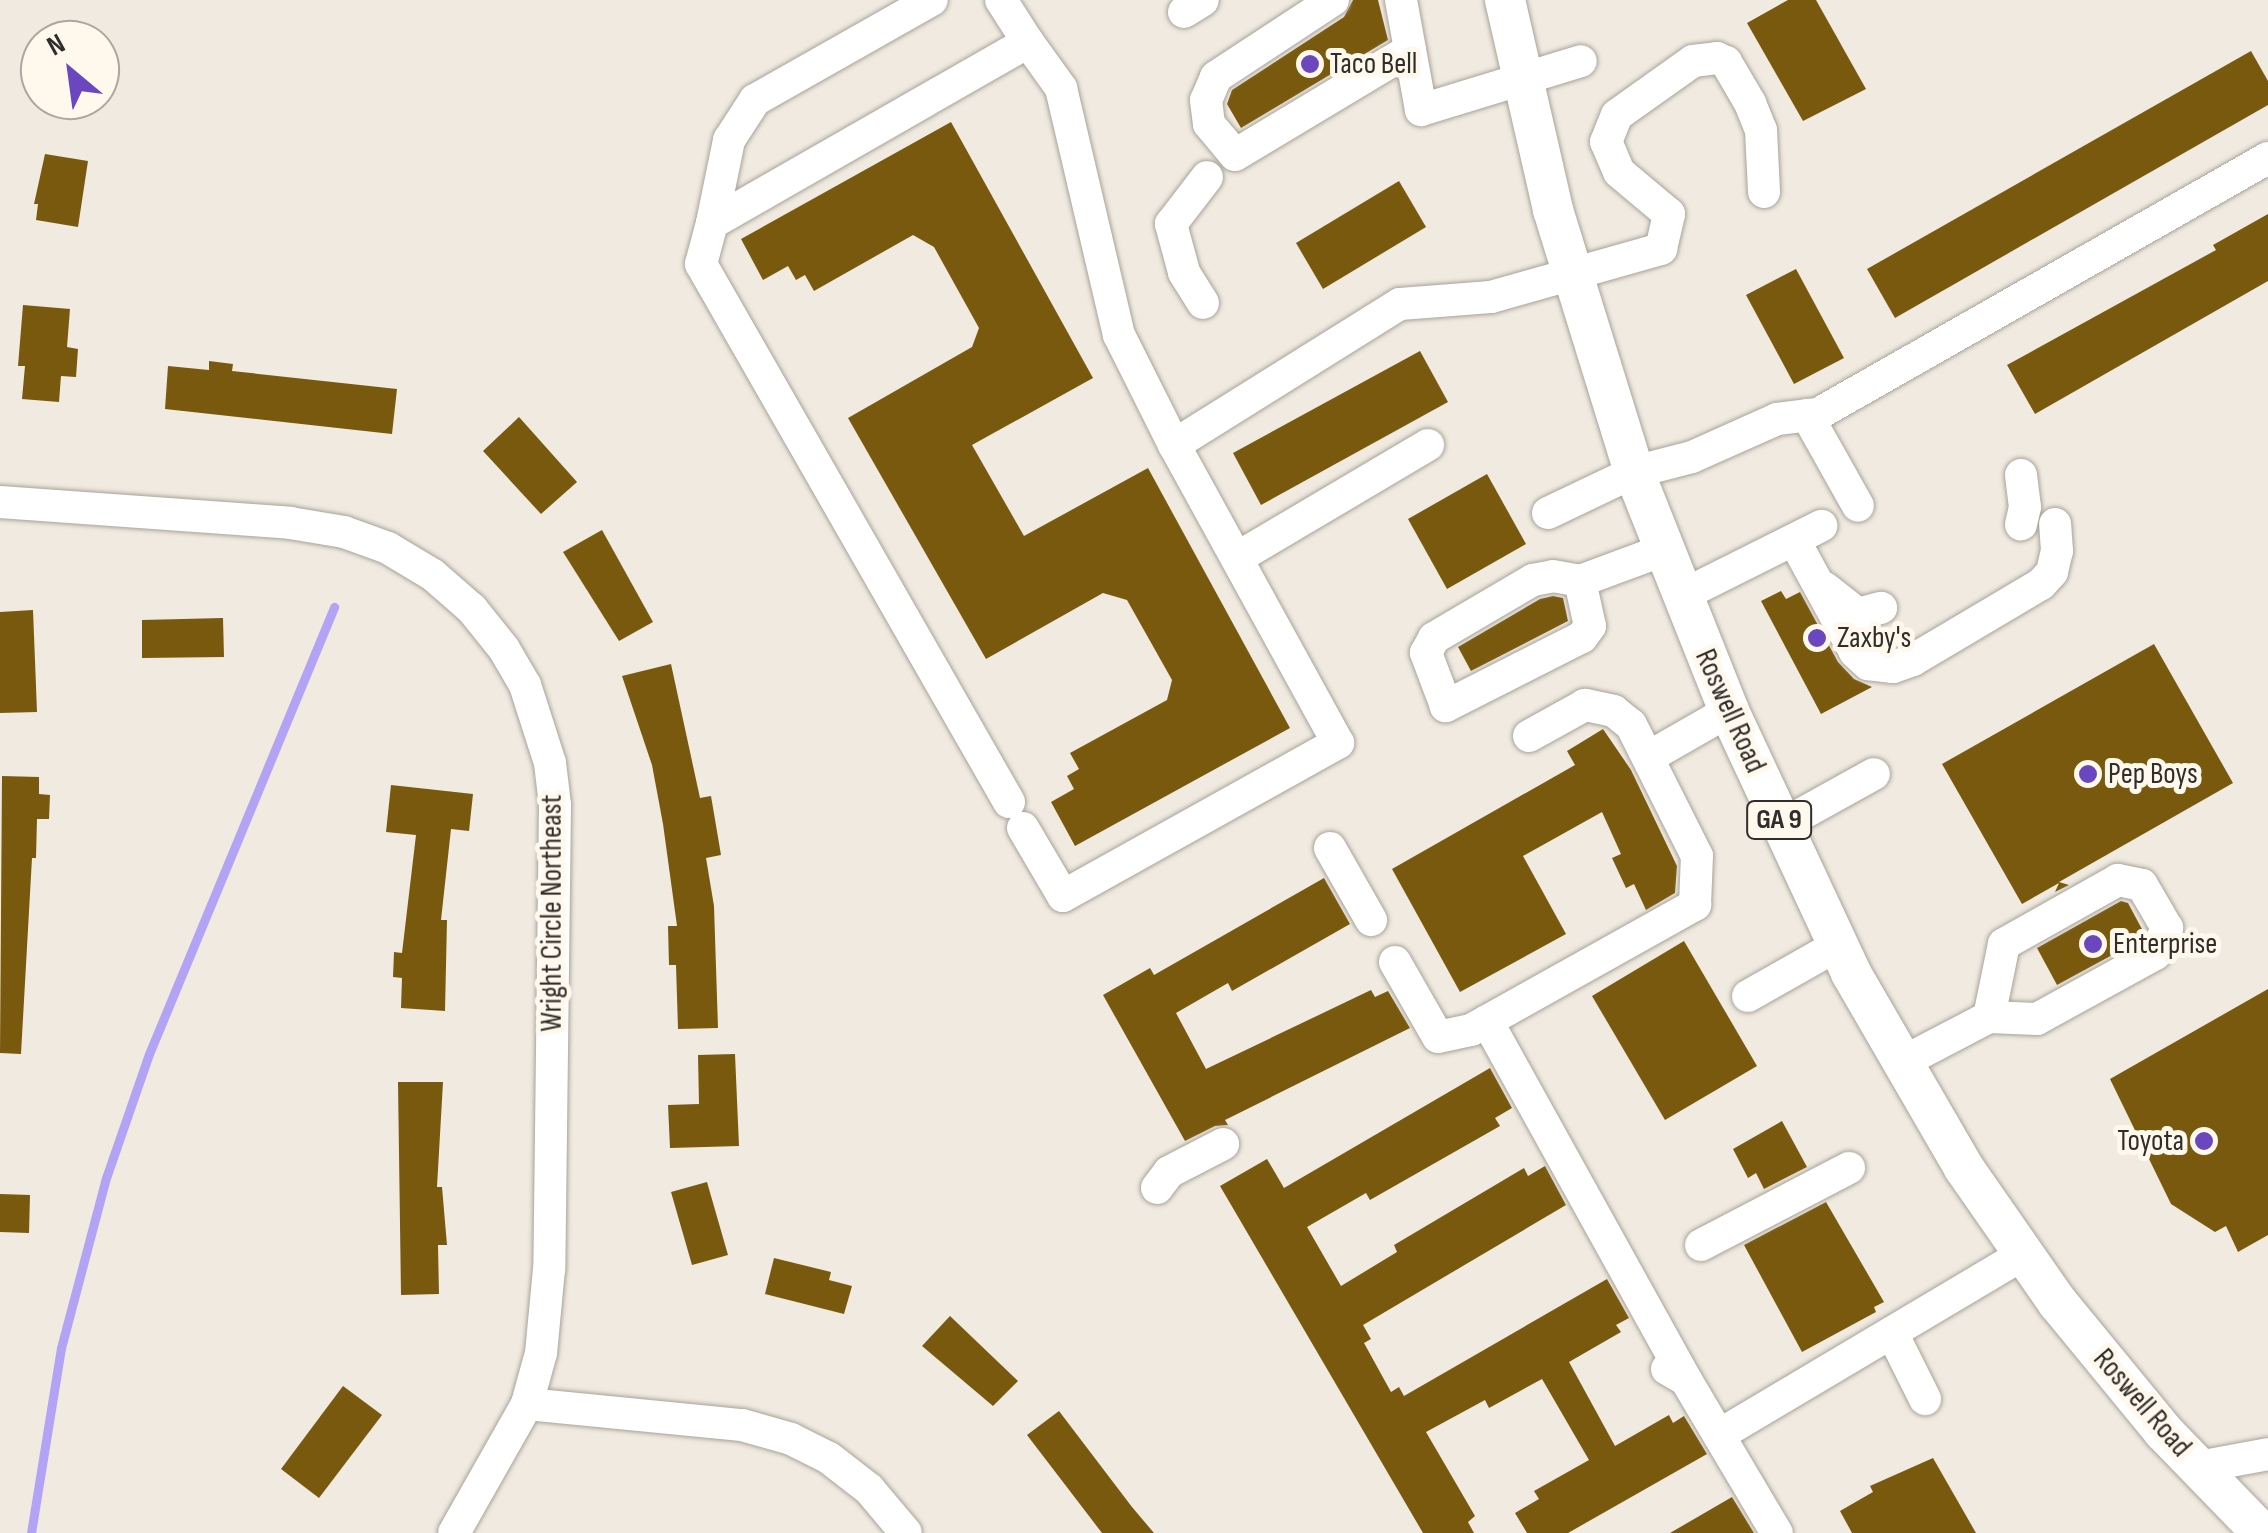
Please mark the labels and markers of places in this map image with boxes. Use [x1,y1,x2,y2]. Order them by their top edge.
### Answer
place label: Taco Bell [1330,46,1417,82]
marker: Taco Bell [1299,53,1321,75]
place label: Zaxby's [1837,620,1911,656]
marker: Zaxby's [1806,627,1828,649]
place label: Pep Boys [2108,756,2198,792]
marker: Pep Boys [2077,763,2099,785]
place label: Enterprise [2113,926,2217,962]
marker: Enterprise [2082,933,2104,955]
place label: Toyota [2117,1123,2184,1159]
marker: Toyota [2193,1130,2215,1152]

